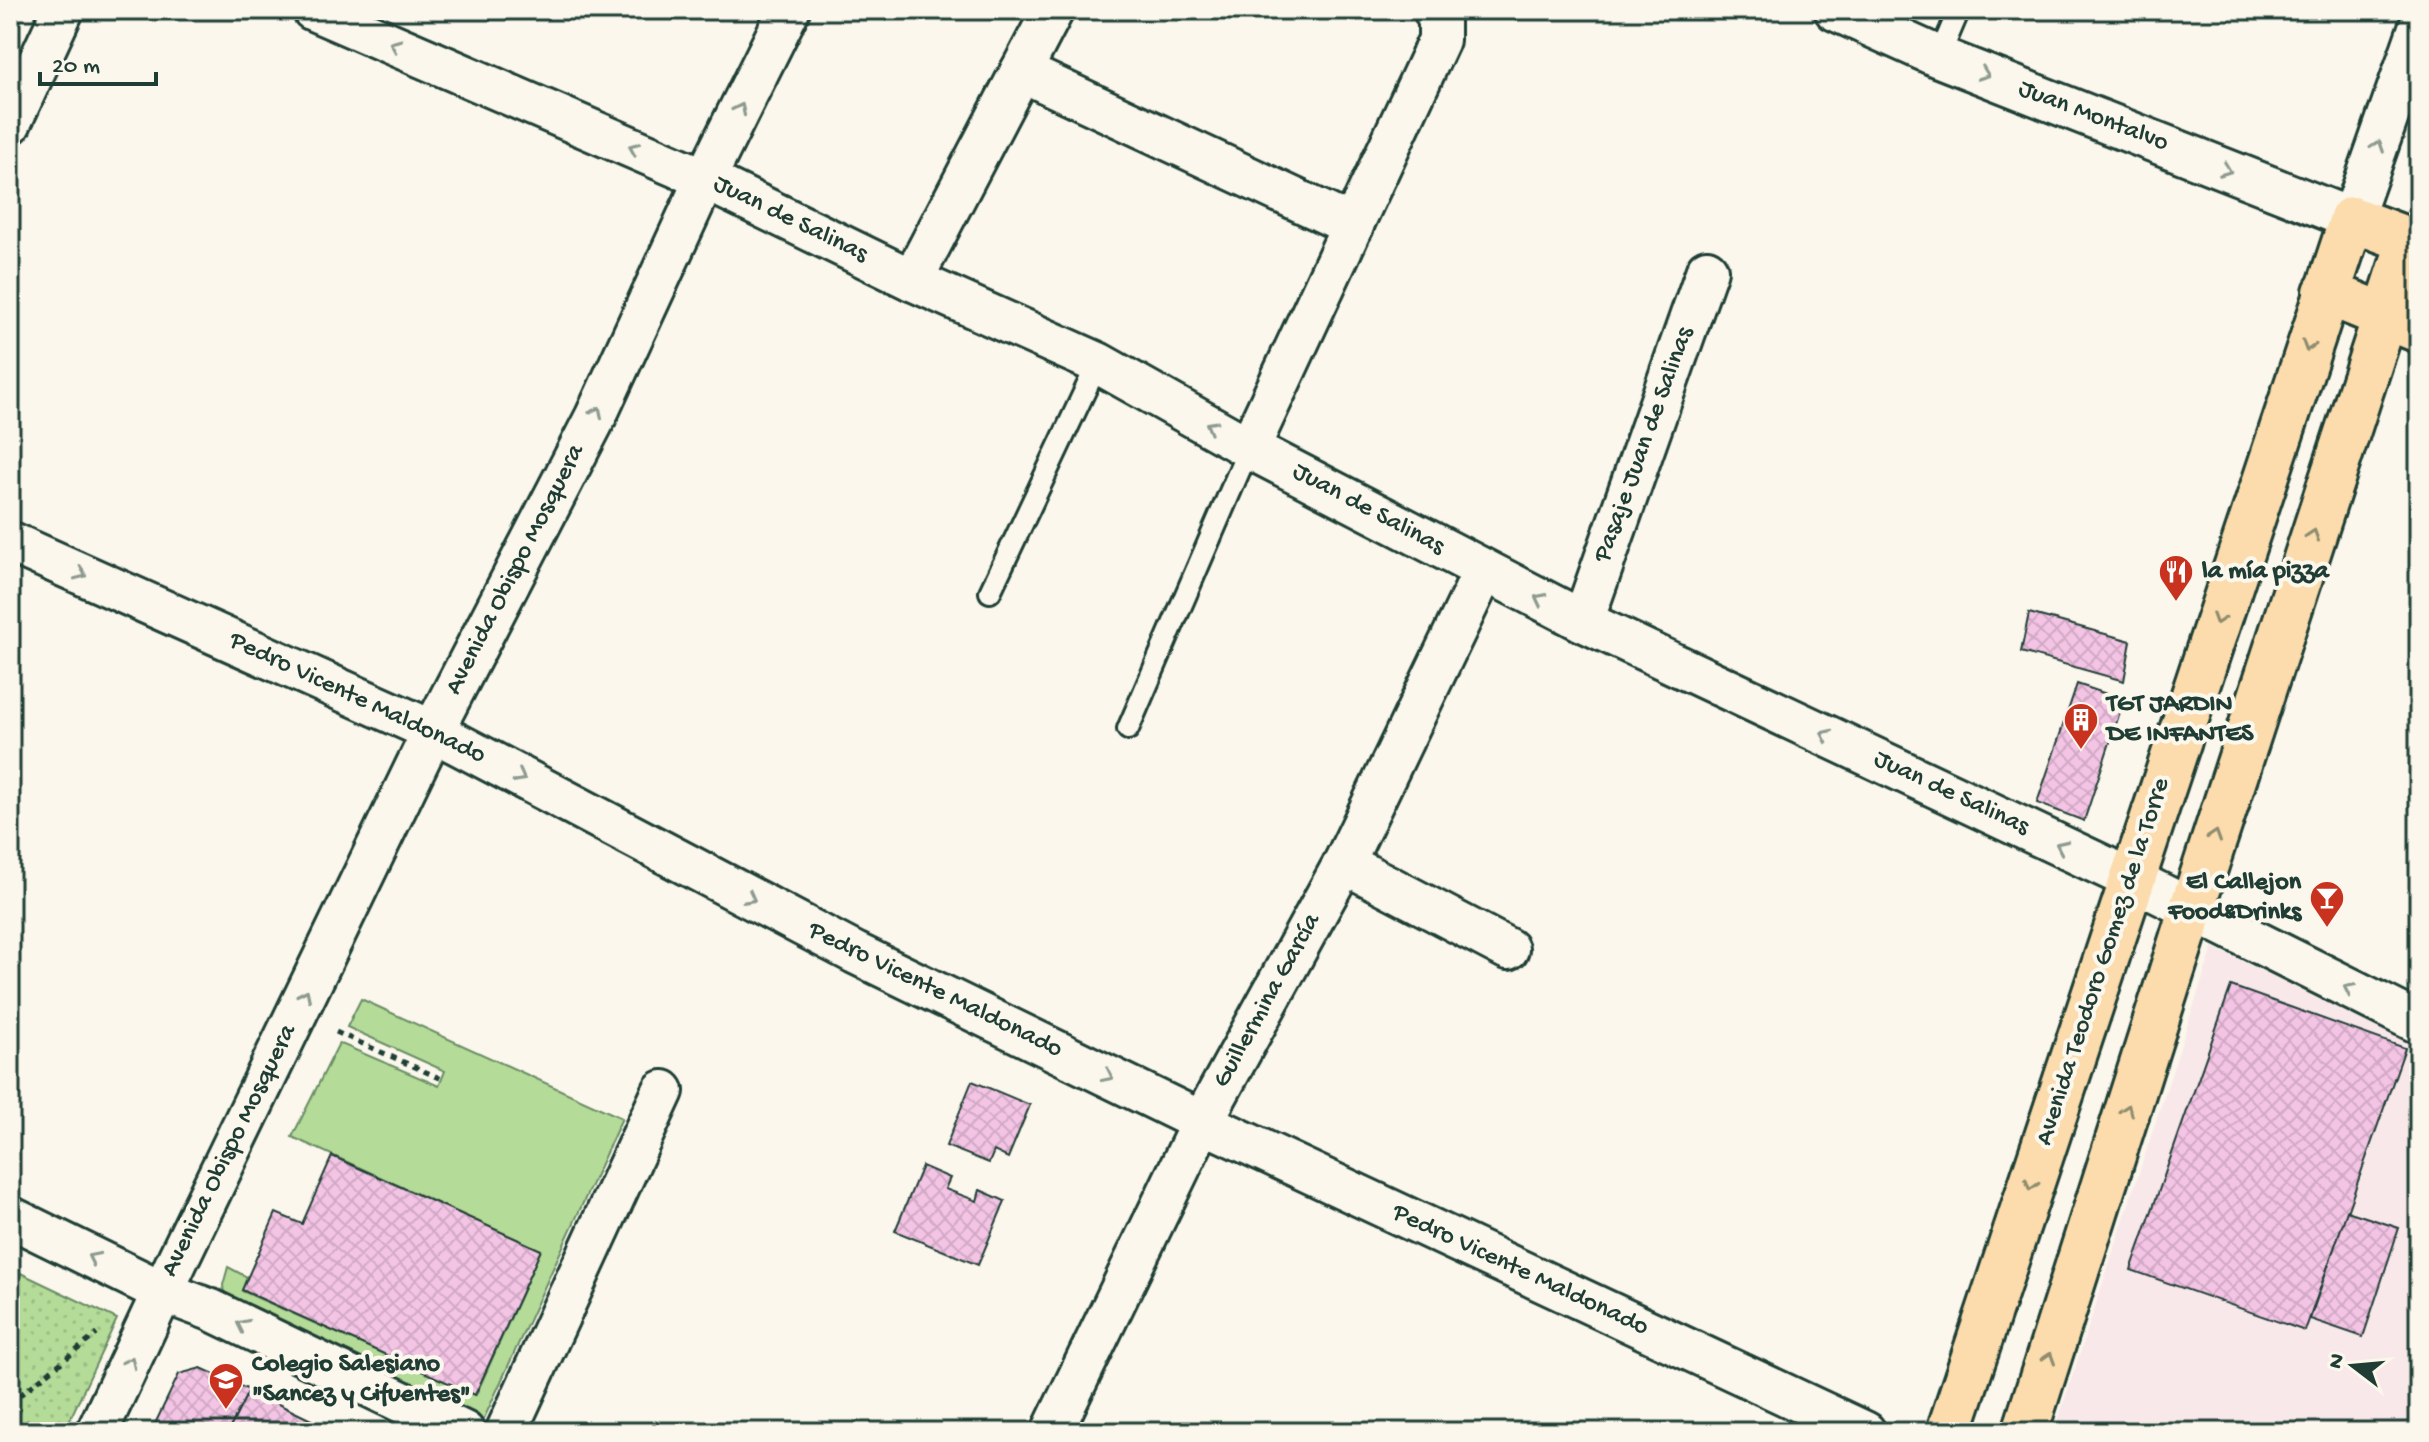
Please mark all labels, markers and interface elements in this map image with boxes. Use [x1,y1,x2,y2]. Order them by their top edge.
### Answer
scale bar [40,36,156,86]
one-way arrow [389,39,403,55]
text: 20 m [52,53,100,82]
one-way arrow [1976,65,1990,81]
street label: Juan Montalvo [2013,74,2173,160]
one-way arrow [730,103,746,118]
one-way arrow [2368,139,2384,153]
one-way arrow [628,142,642,158]
one-way arrow [2218,160,2232,176]
street label: Juan de Salinas [708,169,874,271]
street label: Pasaje Juan de Salinas [1588,322,1702,568]
one-way arrow [2302,338,2318,352]
one-way arrow [587,405,603,420]
one-way arrow [1205,420,1220,436]
street label: Avenida Obispo Mosquera [439,438,593,700]
street label: Juan de Salinas [1287,457,1451,564]
one-way arrow [2304,529,2320,542]
restaurant icon: la mía pizza [2157,553,2195,603]
place label: la mía pizza [2201,557,2330,588]
one-way arrow [73,564,87,580]
one-way arrow [1534,594,1549,609]
one-way arrow [2211,611,2227,625]
street label: Pedro Vicente Maldonado [223,626,490,772]
place label: TGT JARDIN DE INFANTES [2105,690,2254,751]
building icon: TGT JARDIN DE INFANTES [2062,701,2100,751]
one-way arrow [1819,729,1834,745]
street label: Juan de Salinas [1868,744,2035,844]
one-way arrow [512,768,527,783]
street label: Avenida Teodoro Gomez de la Torre [2030,774,2178,1150]
one-way arrow [2206,829,2222,843]
one-way arrow [2055,840,2069,856]
place label: El Callejon Food&Drinks [2167,868,2302,929]
bar icon: El Callejon Food&Drinks [2308,879,2346,929]
one-way arrow [742,889,757,904]
street label: Guillermina García [1207,907,1329,1093]
street label: Pedro Vicente Maldonado [802,915,1067,1066]
one-way arrow [2343,983,2358,999]
one-way arrow [296,988,311,1003]
street label: Avenida Obispo Mosquera [155,1018,305,1282]
one-way arrow [1100,1067,1115,1082]
one-way arrow [2118,1103,2134,1117]
one-way arrow [2024,1177,2040,1191]
street label: Pedro Vicente Maldonado [1386,1198,1653,1344]
one-way arrow [86,1252,101,1268]
one-way arrow [236,1319,250,1335]
north arrow [2313,1326,2393,1406]
place label: Colegio Salesiano "Sancez y Cifuentes" [252,1350,471,1411]
one-way arrow [2040,1351,2056,1365]
text: N [2323,1351,2352,1372]
one-way arrow [120,1356,136,1371]
school or university icon: Colegio Salesiano "Sancez y Cifuentes" [207,1361,245,1411]

